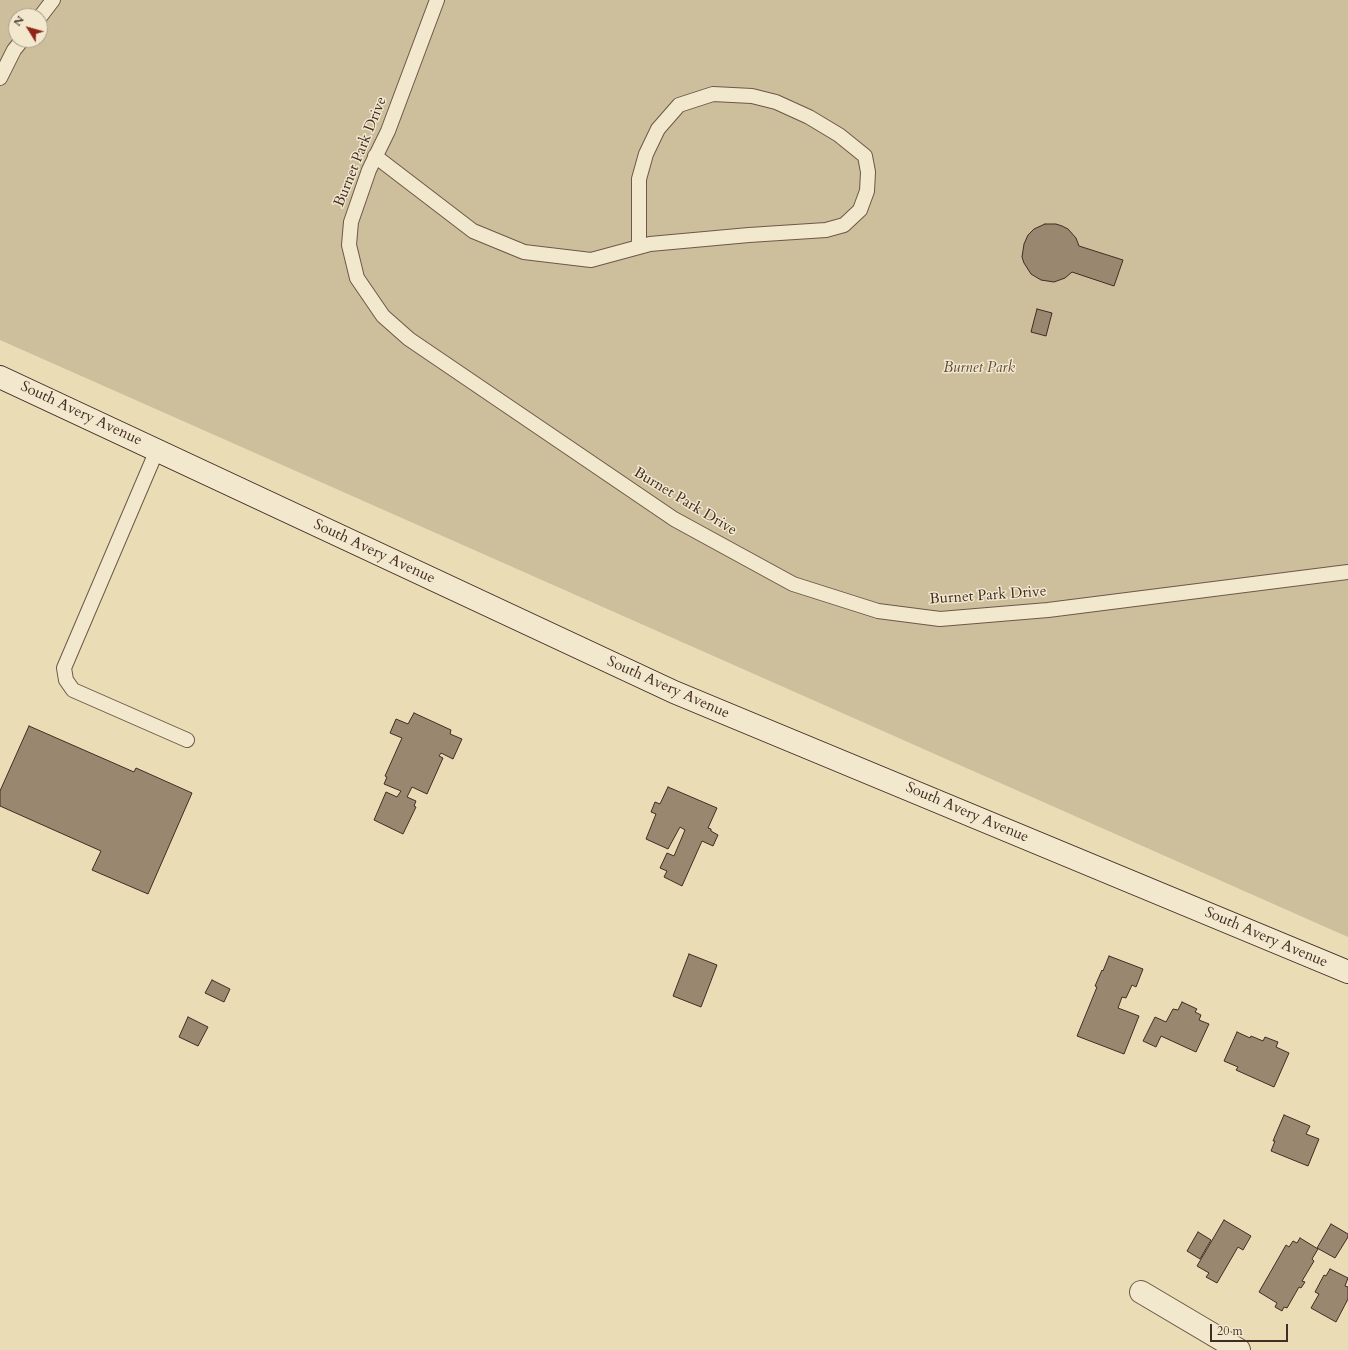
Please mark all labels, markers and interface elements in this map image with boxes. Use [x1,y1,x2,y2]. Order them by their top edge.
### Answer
north arrow [8,8,48,48]
text: N [10,13,28,29]
street label: Burnet Park Drive [331,94,391,210]
park label: Burnet Park [943,360,1015,378]
street label: South Avery Avenue [17,378,145,450]
street label: Burnet Park Drive [630,464,740,540]
street label: South Avery Avenue [310,516,438,588]
street label: Burnet Park Drive [929,583,1047,609]
street label: South Avery Avenue [604,653,732,723]
street label: South Avery Avenue [903,779,1031,847]
street label: South Avery Avenue [1202,904,1330,972]
scale bar [1212,1316,1290,1342]
text: 20 m [1217,1323,1243,1339]

